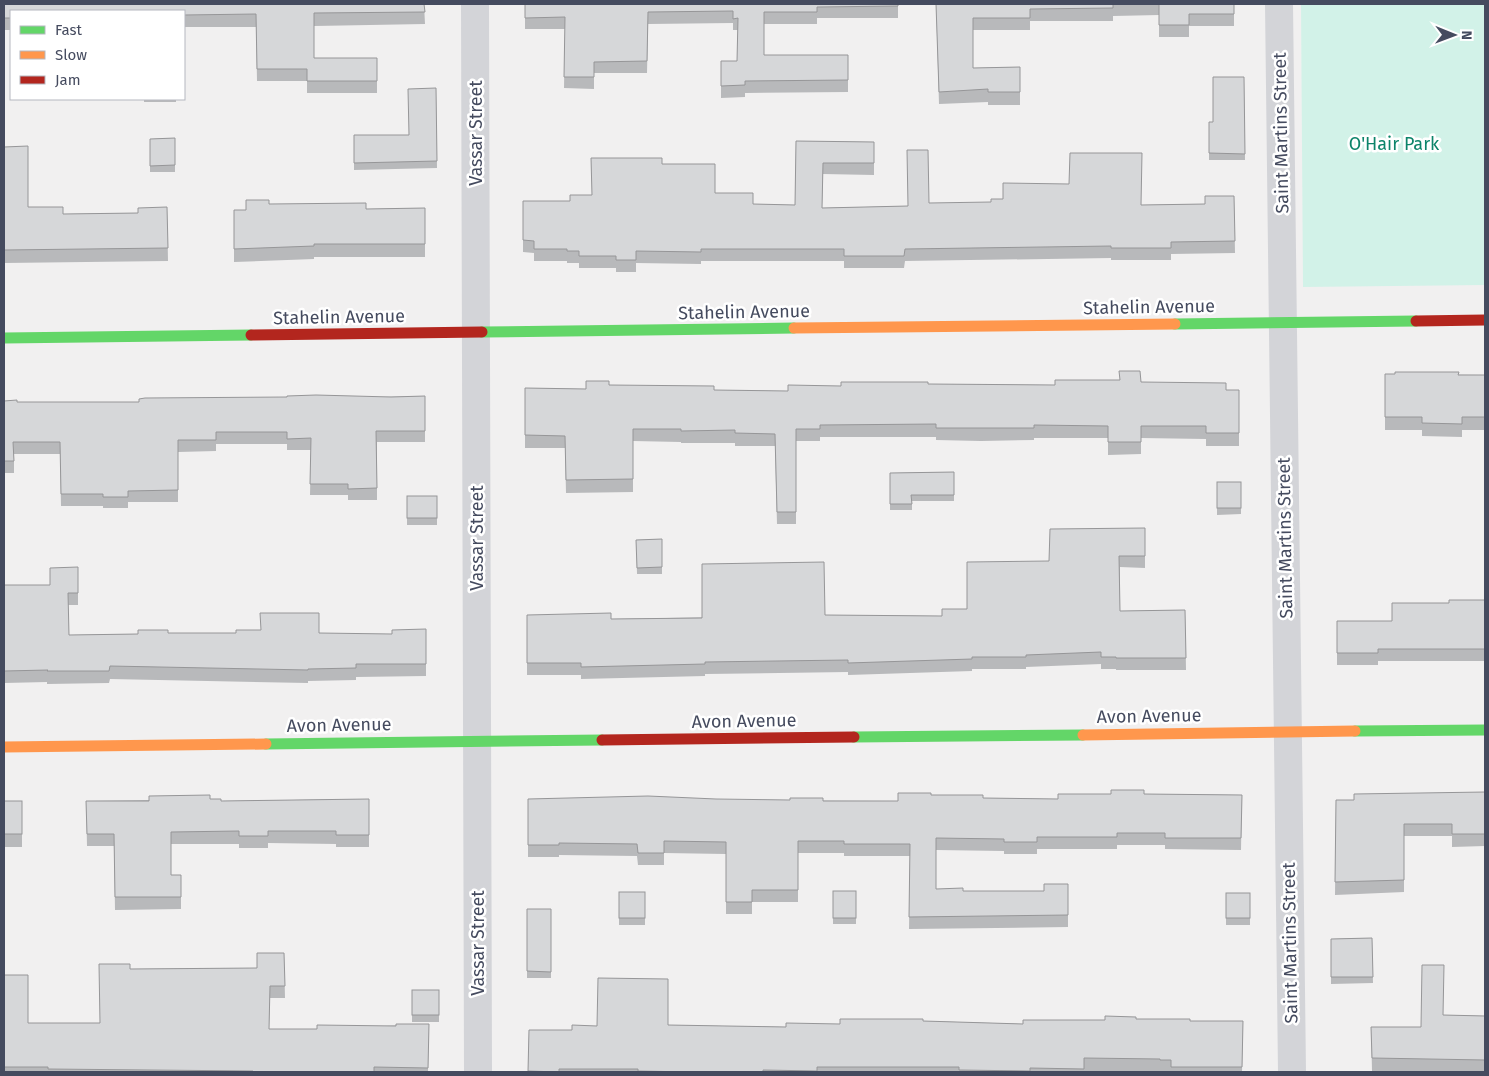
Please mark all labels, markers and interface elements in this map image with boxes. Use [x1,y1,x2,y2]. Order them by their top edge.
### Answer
legend [10,10,185,100]
north arrow [1429,10,1479,60]
text: Fast [55,21,82,39]
text: N [1458,30,1475,40]
text: Slow [55,46,87,64]
street label: Saint Martins Street [1269,52,1293,214]
text: Jam [55,71,81,89]
street label: Vassar Street [465,80,487,186]
park label: O'Hair Park [1349,133,1440,155]
street label: Stahelin Avenue [1083,295,1215,319]
street label: Stahelin Avenue [678,300,810,324]
street label: Stahelin Avenue [273,305,405,329]
street label: Saint Martins Street [1273,457,1297,619]
street label: Vassar Street [466,485,488,591]
street label: Avon Avenue [1096,704,1202,728]
street label: Avon Avenue [691,709,797,733]
street label: Avon Avenue [286,713,392,737]
street label: Saint Martins Street [1278,862,1302,1024]
street label: Vassar Street [467,890,489,996]

